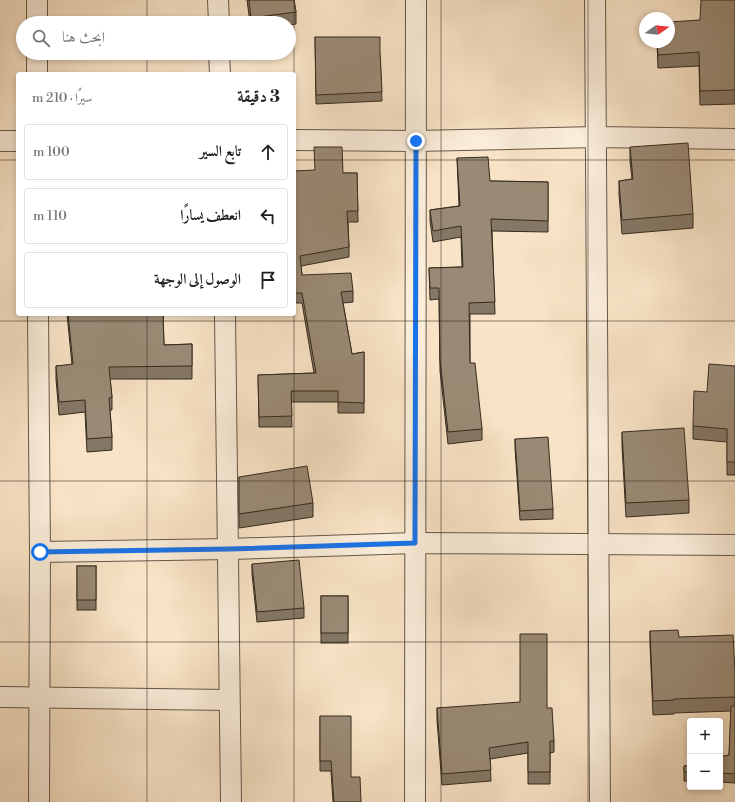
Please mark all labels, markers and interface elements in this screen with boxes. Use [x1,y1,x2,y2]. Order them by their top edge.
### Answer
north arrow [639,12,675,48]
search box [16,16,296,60]
icon: search [30,27,52,49]
text: ابحث هنا [62,28,105,47]
text: 3 دقيقة [237,86,280,108]
text: سيرًا · 210 m [32,90,92,106]
route end [407,132,425,150]
icon: ahead [257,141,279,163]
text: تابع السير [199,142,241,161]
text: 100 m [33,144,70,160]
icon: left [257,205,279,227]
text: انعطف يسارًا [180,206,241,225]
text: 110 m [33,208,67,224]
icon: arrive [257,269,279,291]
text: الوصول إلى الوجهة [154,270,241,289]
route start [31,543,49,561]
map controls [687,718,723,790]
button: + [687,718,723,754]
button: − [687,754,723,790]

